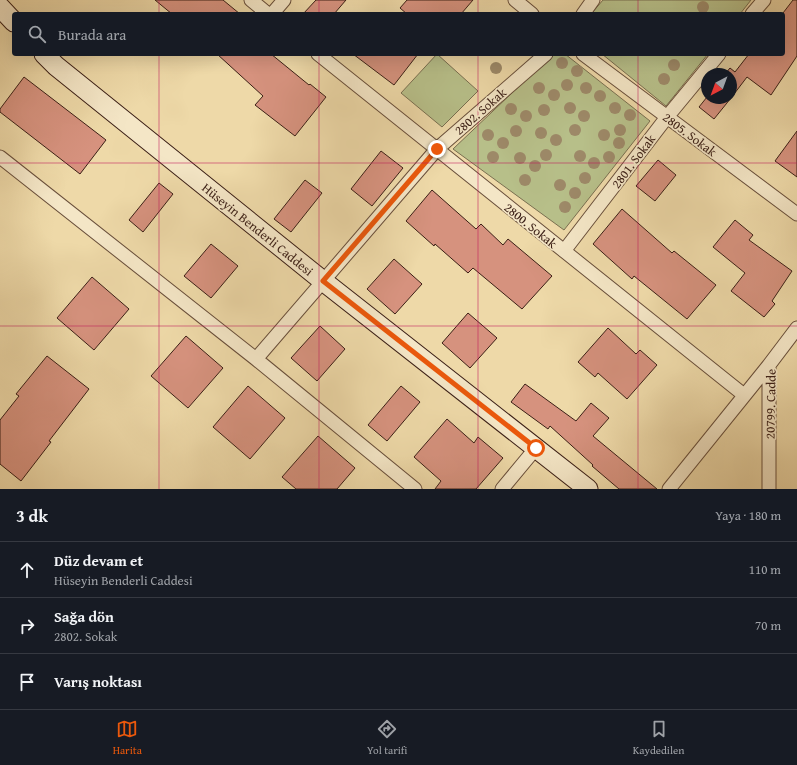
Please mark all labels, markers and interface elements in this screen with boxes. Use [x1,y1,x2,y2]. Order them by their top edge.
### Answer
search box [12,12,785,56]
icon: search [26,23,48,45]
text: Burada ara [58,24,126,45]
north arrow [701,68,737,104]
street label: 2802. Sokak [450,83,511,139]
street label: 2805. Sokak [659,108,721,161]
street label: 2801. Sokak [607,130,660,192]
route end [428,140,446,158]
street label: Hüseyin Benderli Caddesi [198,178,318,281]
street label: 2800. Sokak [500,198,562,253]
street label: 20799. Cadde [760,369,781,439]
route start [527,439,545,457]
text: 3 dk [16,503,48,528]
text: Yaya · 180 m [715,506,781,525]
text: Düz devam et [54,550,143,571]
icon: ahead [16,559,38,581]
text: 110 m [749,560,781,579]
text: Hüseyin Benderli Caddesi [54,571,193,590]
text: Sağa dön [54,606,114,627]
icon: right [16,615,38,637]
text: 70 m [755,616,781,635]
text: 2802. Sokak [54,627,117,646]
icon: arrive [16,671,38,693]
text: Varış noktası [54,671,142,692]
tab: Harita [113,718,142,758]
tab: Yol tarifi [367,718,407,758]
tab: Kaydedilen [633,718,684,758]

